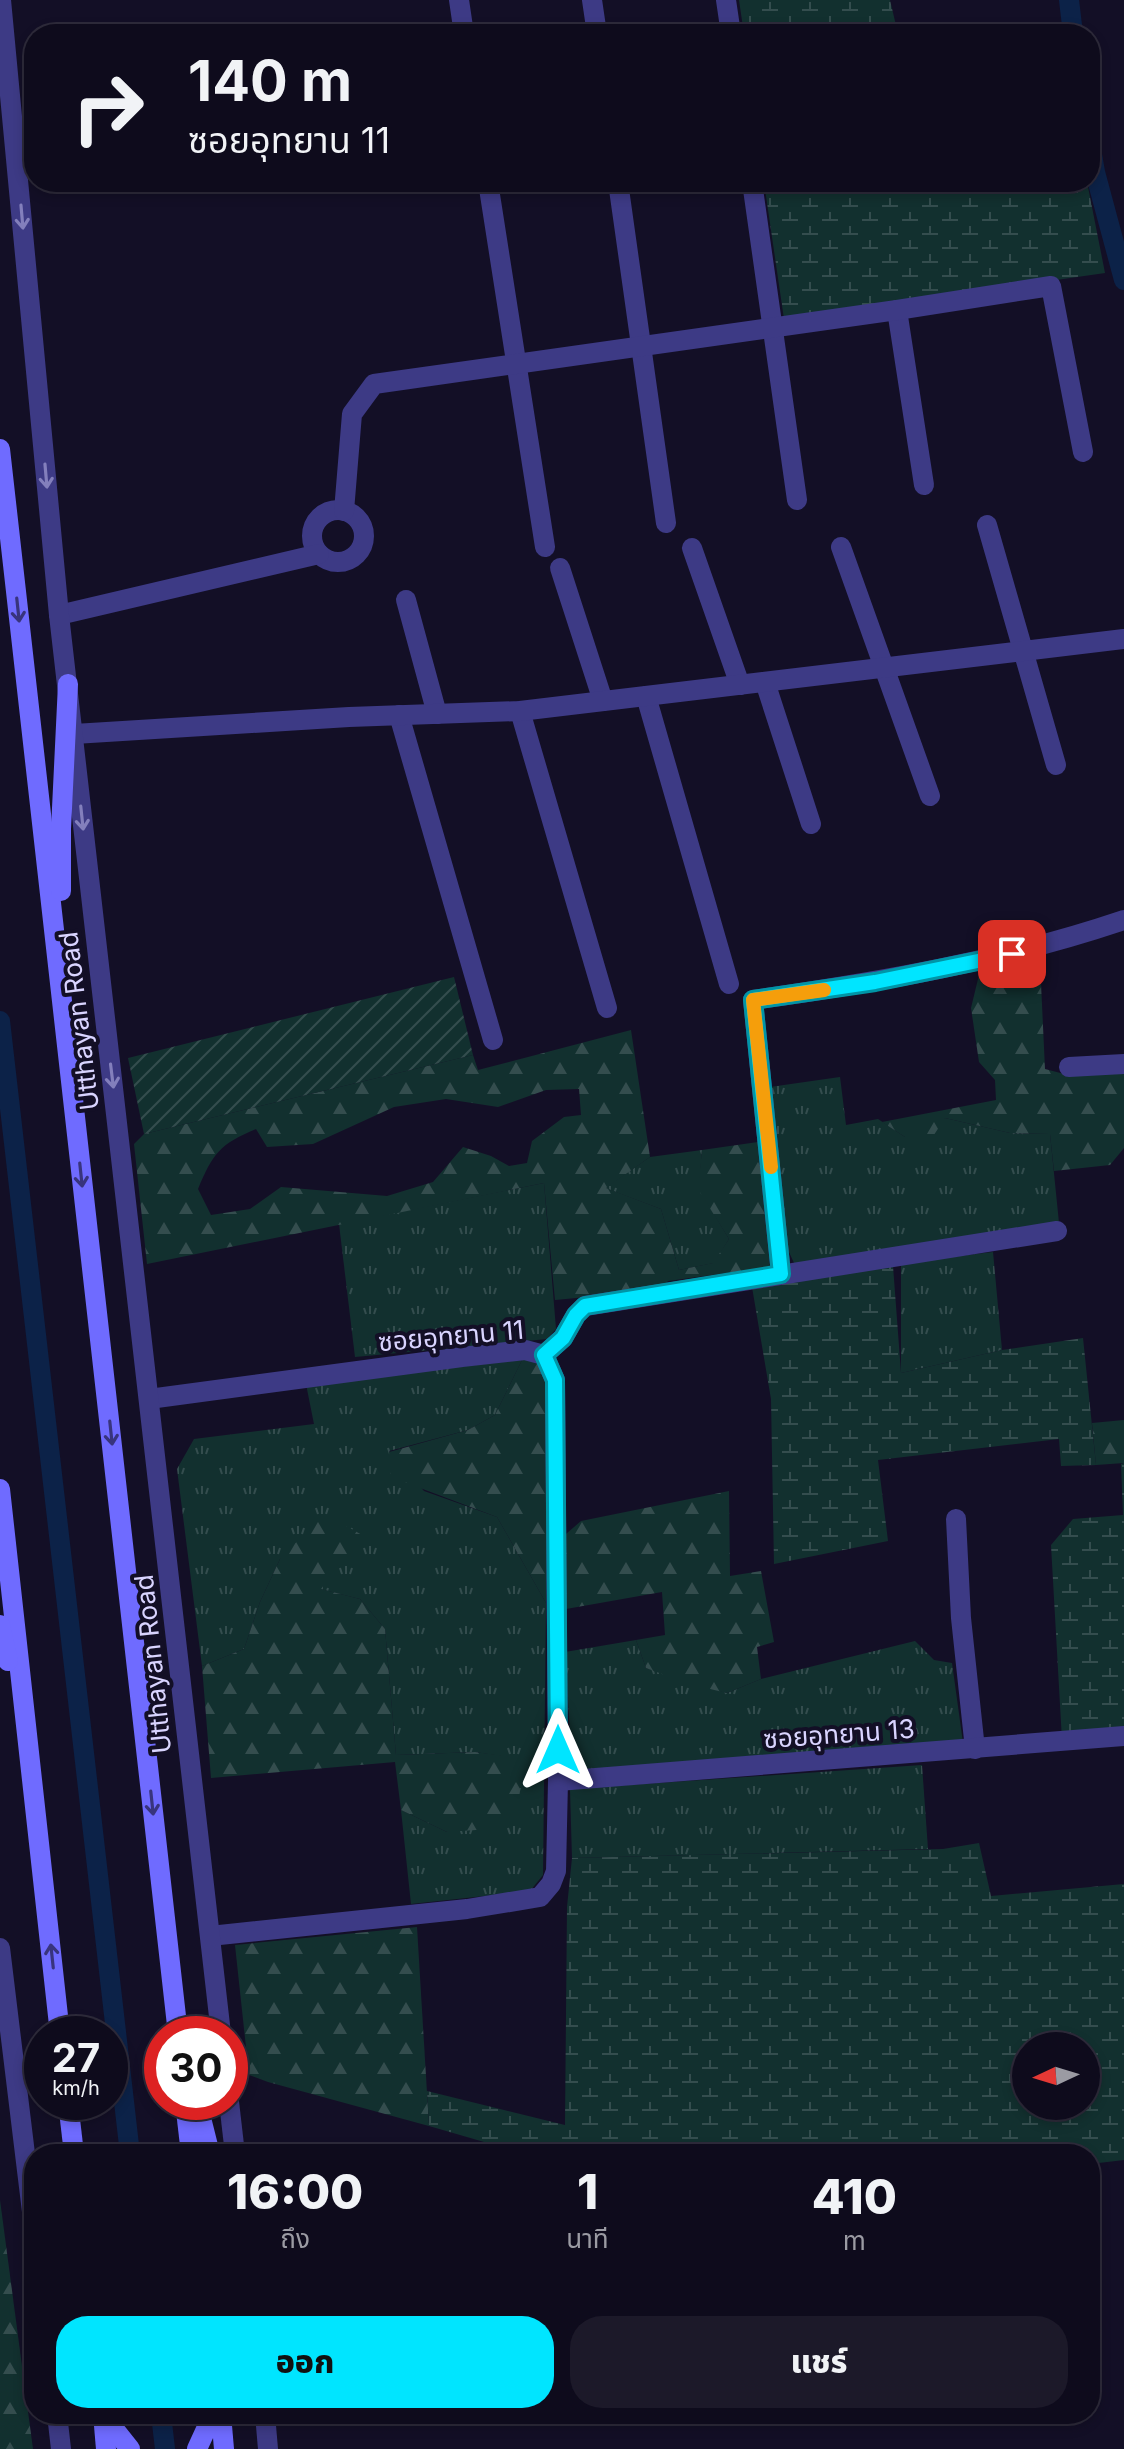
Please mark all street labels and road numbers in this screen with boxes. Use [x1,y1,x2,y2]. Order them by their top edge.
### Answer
street label: Utthayan Road [52,930,105,1112]
street label: ซอยอุทยาน 11 [377,1314,525,1358]
street label: Utthayan Road [128,1573,177,1755]
street label: ซอยอุทยาน 13 [762,1713,916,1755]

